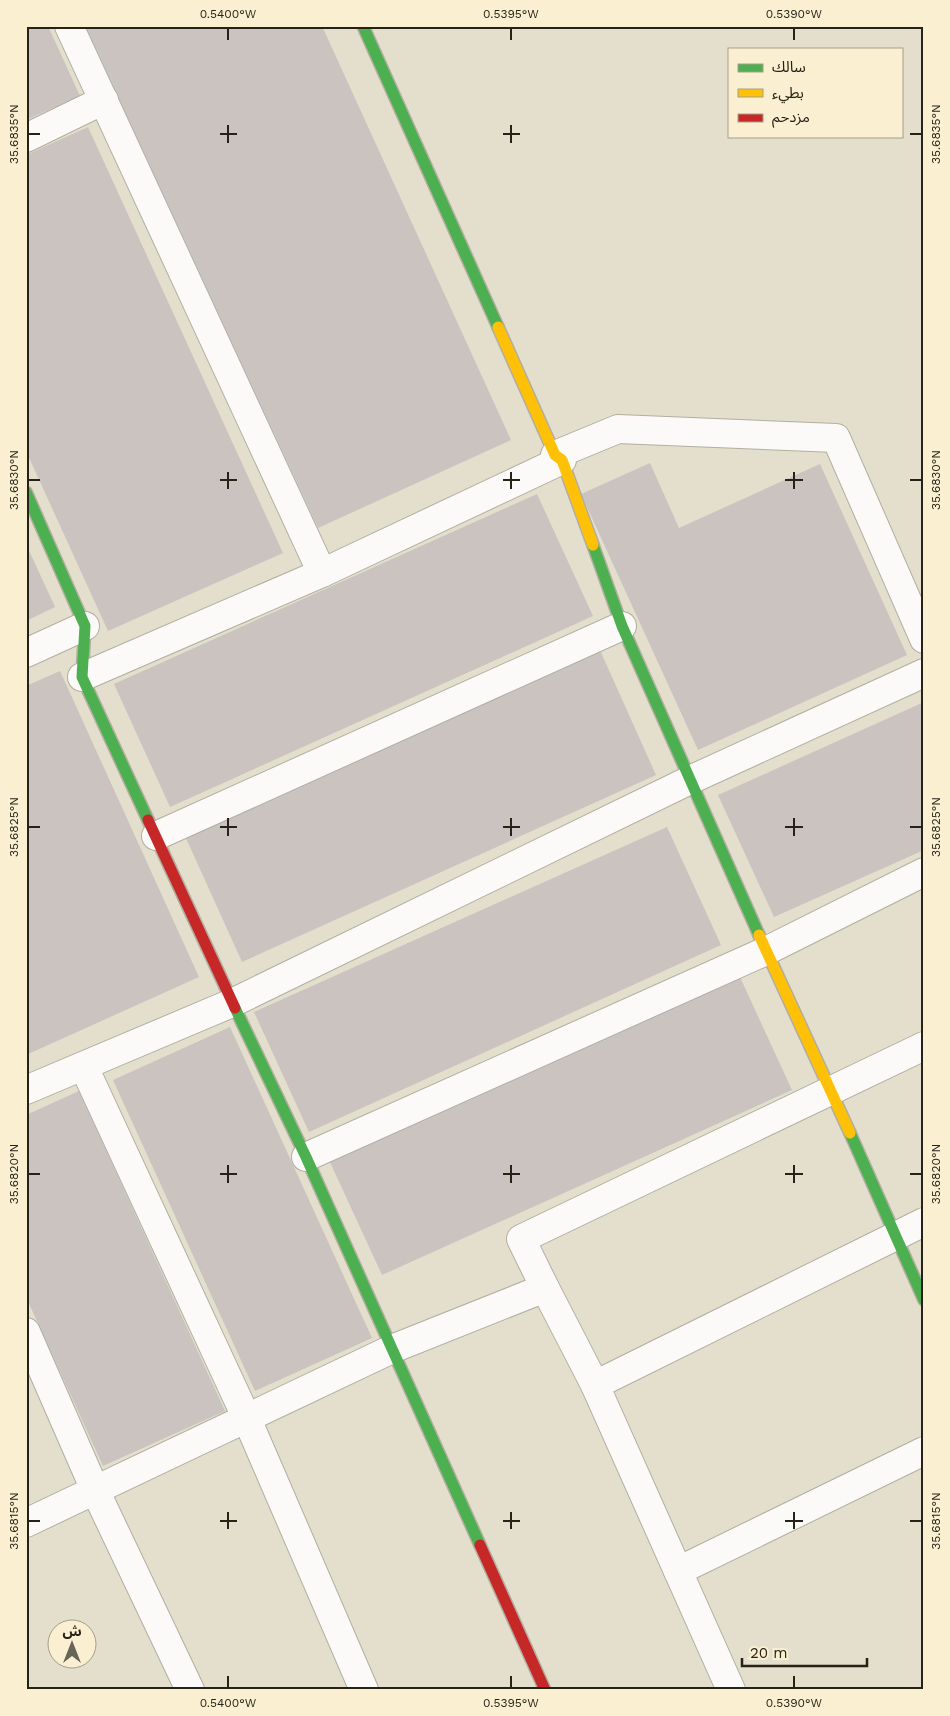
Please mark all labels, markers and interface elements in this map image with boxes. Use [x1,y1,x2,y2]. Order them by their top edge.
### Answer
text: 0.5400°W [200,7,257,21]
text: 0.5395°W [483,7,539,21]
text: 0.5390°W [766,7,823,21]
legend [728,48,902,138]
text: سالك [772,58,806,76]
text: بطيء [772,84,804,104]
text: 35.6835°N [7,104,21,164]
text: 35.6835°N [929,104,943,164]
text: مزدحم [772,108,810,128]
text: 35.6830°N [7,450,21,510]
text: 35.6830°N [929,450,943,510]
text: 35.6825°N [7,797,21,857]
text: 35.6825°N [929,797,943,857]
text: 35.6820°N [7,1144,21,1204]
text: 35.6820°N [929,1144,943,1204]
text: 35.6815°N [7,1492,21,1550]
text: 35.6815°N [929,1492,943,1550]
north arrow [48,1618,98,1668]
text: ش [62,1623,82,1639]
scale bar [742,1636,868,1668]
text: 20 m [750,1644,788,1662]
text: 0.5400°W [200,1696,257,1710]
text: 0.5395°W [483,1696,539,1710]
text: 0.5390°W [766,1696,823,1710]

